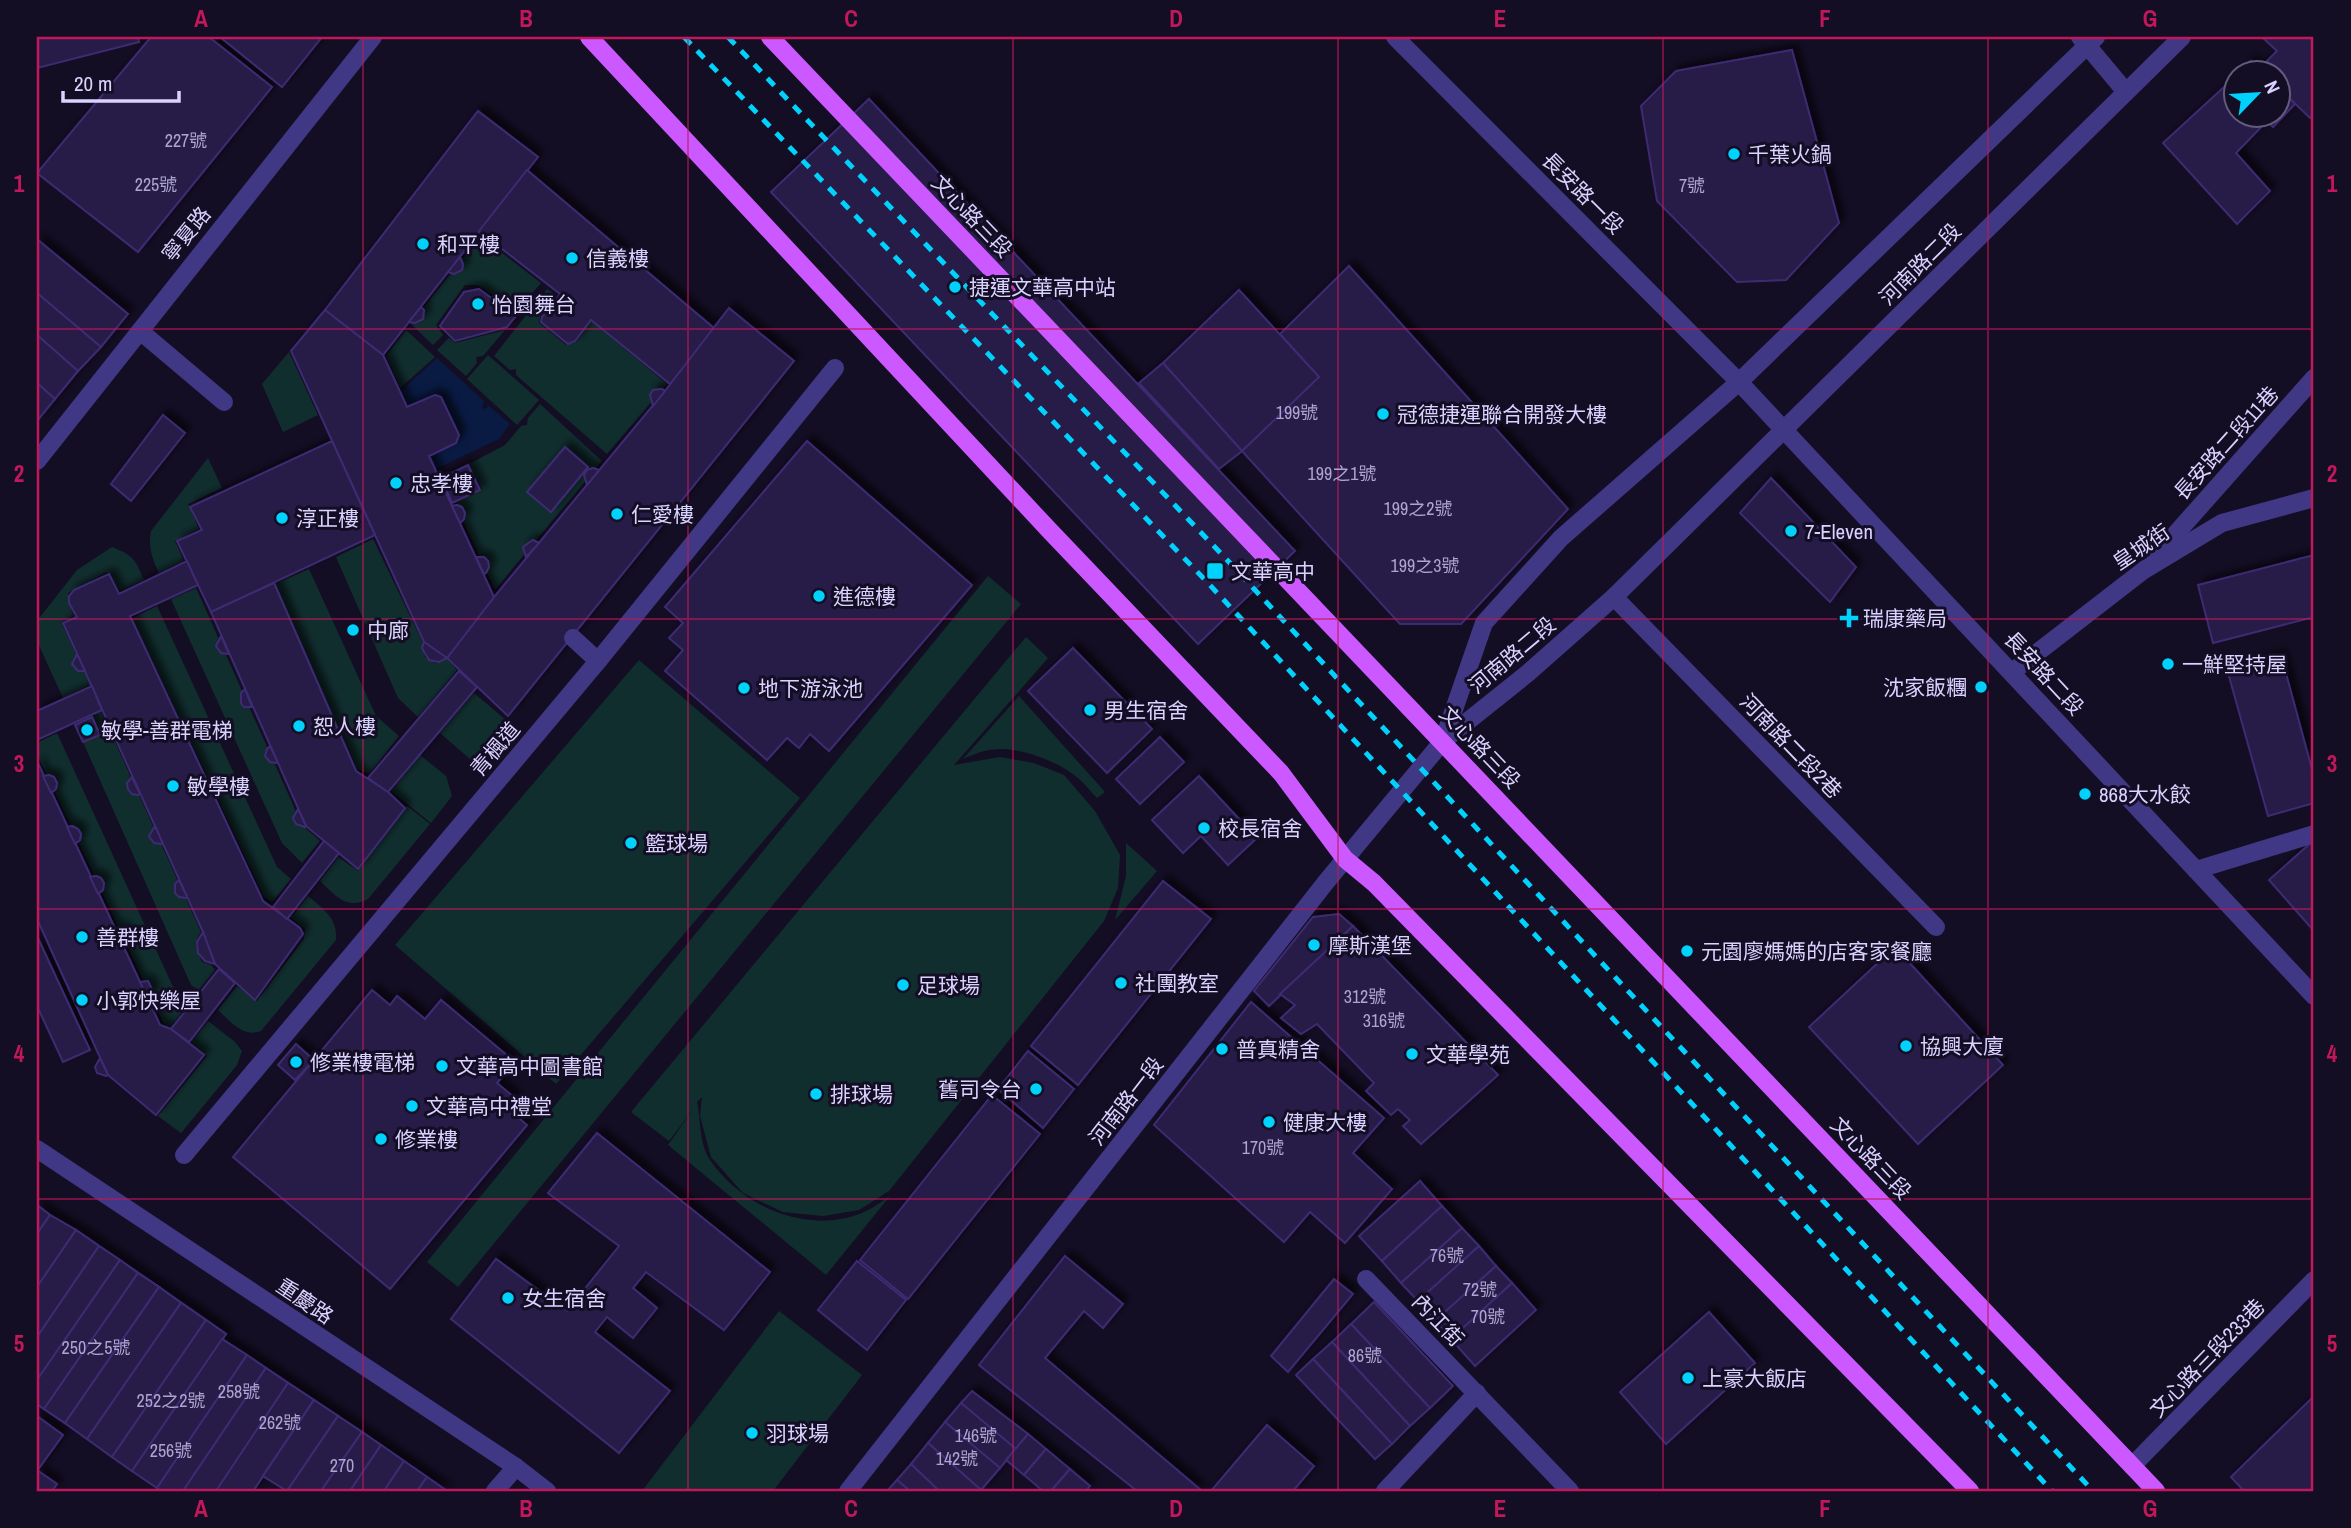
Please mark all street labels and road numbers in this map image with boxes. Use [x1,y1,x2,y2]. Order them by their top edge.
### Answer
street label: 長安路一段 [1536,146,1630,240]
street label: 文心路三段 [925,168,1019,264]
street label: 寧夏路 [155,200,217,268]
street label: 河南路二段 [1873,217,1967,311]
street label: 長安路二段11巷 [2167,380,2285,506]
street label: 皇城街 [2107,517,2175,577]
street label: 河南路二段 [1462,610,1562,700]
street label: 長安路二段 [1998,625,2090,721]
street label: 河南路二段2巷 [1733,687,1849,805]
street label: 文心路三段 [1433,699,1527,795]
street label: 青楓道 [464,716,526,782]
street label: 河南路一段 [1082,1051,1170,1151]
street label: 文心路三段 [1824,1110,1918,1206]
street label: 重慶路 [271,1271,339,1331]
street label: 內江街 [1406,1287,1470,1353]
street label: 文心路三段233巷 [2143,1292,2271,1424]

